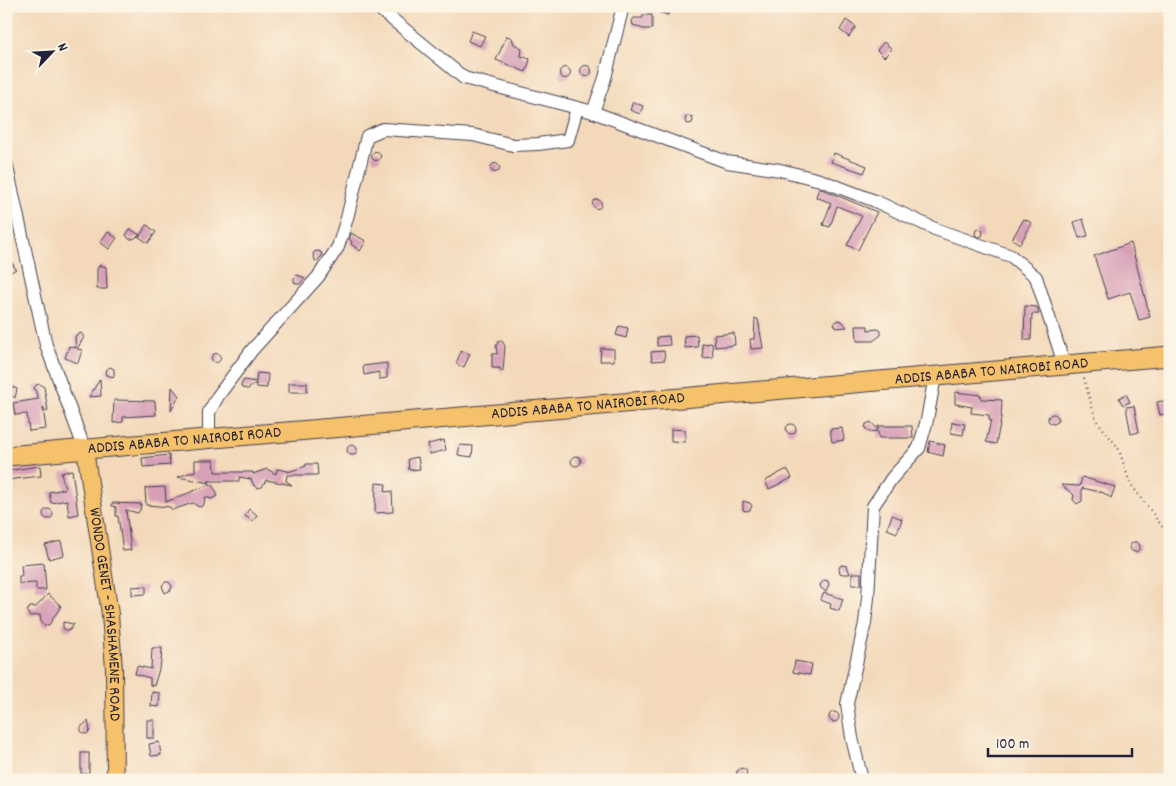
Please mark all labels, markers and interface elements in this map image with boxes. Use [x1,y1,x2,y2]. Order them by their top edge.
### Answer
north arrow [28,28,78,78]
text: N [51,40,73,55]
street label: ADDIS ABABA TO NAIROBI ROAD [894,352,1089,391]
street label: ADDIS ABABA TO NAIROBI ROAD [490,386,686,426]
street label: ADDIS ABABA TO NAIROBI ROAD [87,421,282,460]
street label: WONDO GENET - SHASHAMENE ROAD [82,506,126,721]
scale bar [988,726,1132,758]
text: 100 m [996,734,1029,756]

